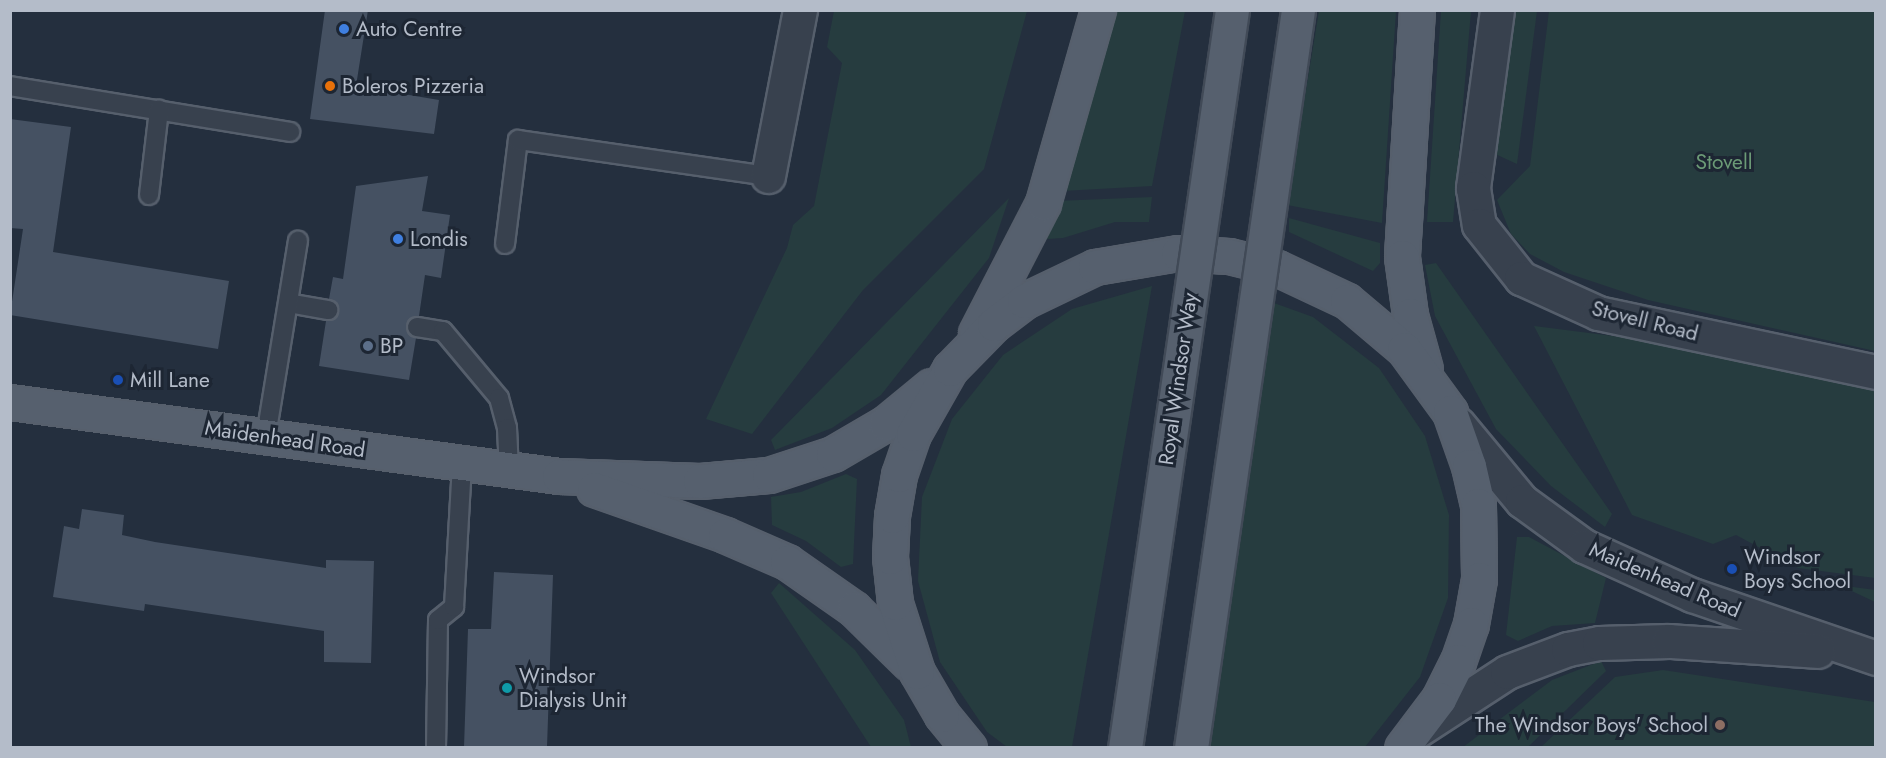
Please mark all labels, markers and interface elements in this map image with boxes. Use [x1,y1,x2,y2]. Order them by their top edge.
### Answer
place label: Auto Centre [356,16,462,42]
marker: Auto Centre [337,22,351,36]
place label: Boleros Pizzeria [342,73,484,99]
marker: Boleros Pizzeria [323,79,337,93]
park label: Stovell [1695,149,1753,175]
place label: Londis [410,226,468,252]
marker: Londis [391,232,405,246]
street label: Royal Windsor Way [1153,291,1203,467]
street label: Stovell Road [1589,296,1701,346]
place label: BP [380,333,403,359]
marker: BP [361,339,375,353]
place label: Mill Lane [130,367,210,393]
marker: Mill Lane [111,373,125,387]
street label: Maidenhead Road [203,415,367,463]
street label: Maidenhead Road [1586,537,1744,623]
place label: Windsor Boys School [1744,544,1851,594]
marker: Windsor Boys School [1725,562,1739,576]
place label: Windsor Dialysis Unit [519,663,626,713]
marker: Windsor Dialysis Unit [500,681,514,695]
place label: The Windsor Boys' School [1475,712,1708,738]
marker: The Windsor Boys' School [1713,718,1727,732]

